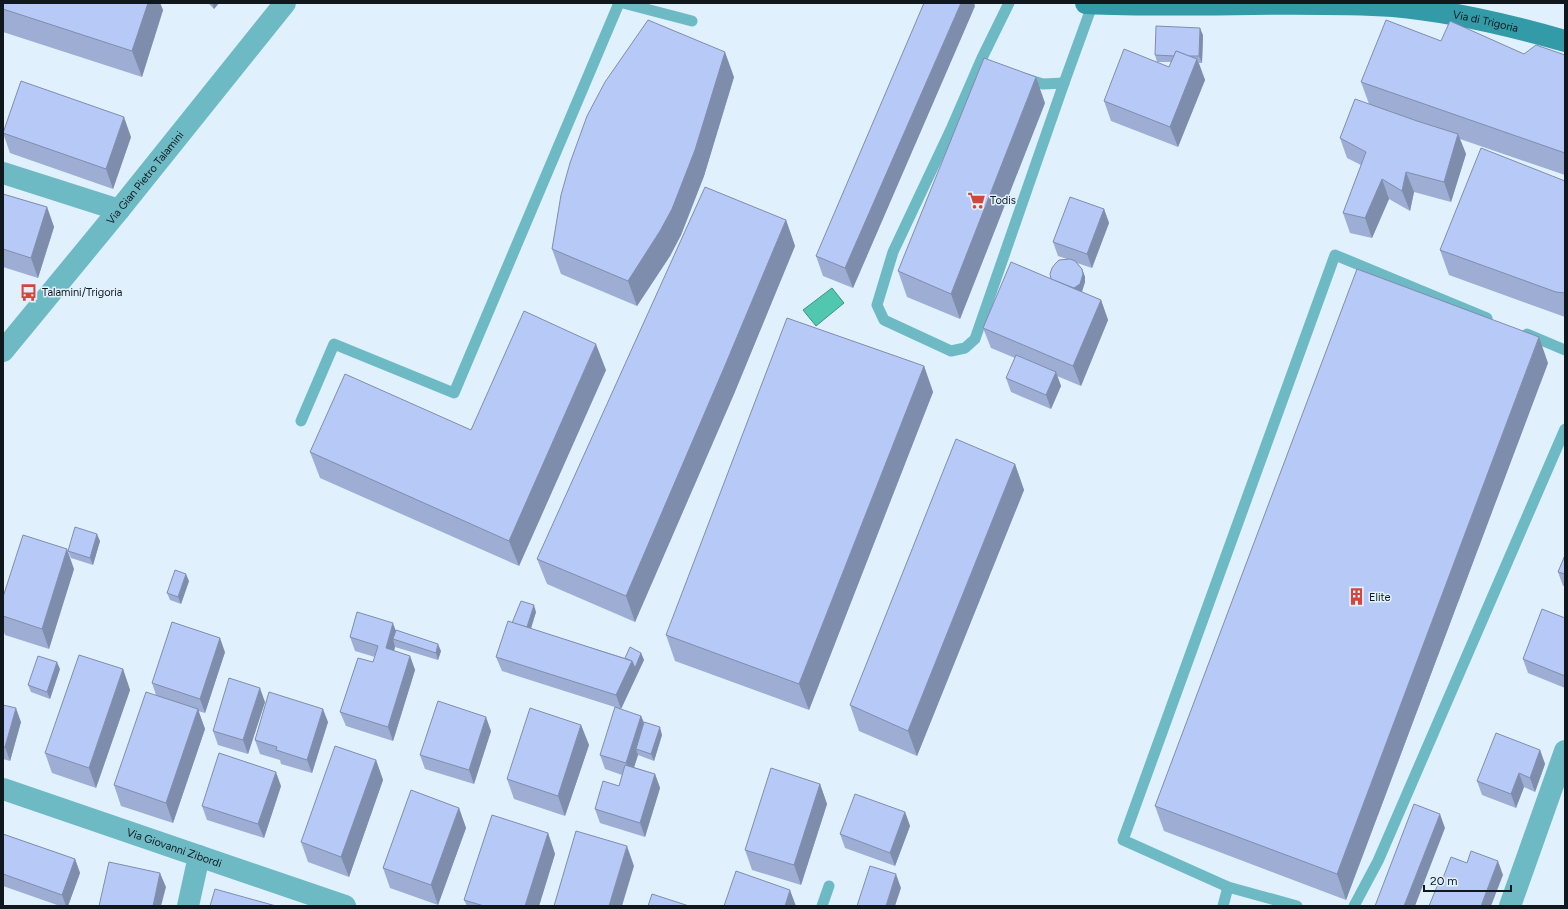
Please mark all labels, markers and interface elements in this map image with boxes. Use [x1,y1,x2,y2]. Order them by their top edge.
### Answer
street label: Via di Trigoria [1452,8,1520,35]
street label: Via Gian Pietro Talamini [104,129,187,227]
supermarket icon: Todis [967,190,987,210]
place label: Todis [990,194,1016,207]
bus stop icon: Talamini/Trigoria [19,282,39,302]
place label: Talamini/Trigoria [42,286,122,299]
building icon: Elite [1346,587,1366,607]
place label: Elite [1369,591,1391,604]
street label: Via Giovanni Zibordi [125,826,223,870]
scale bar [1424,867,1511,893]
text: 20 m [1430,874,1458,888]

